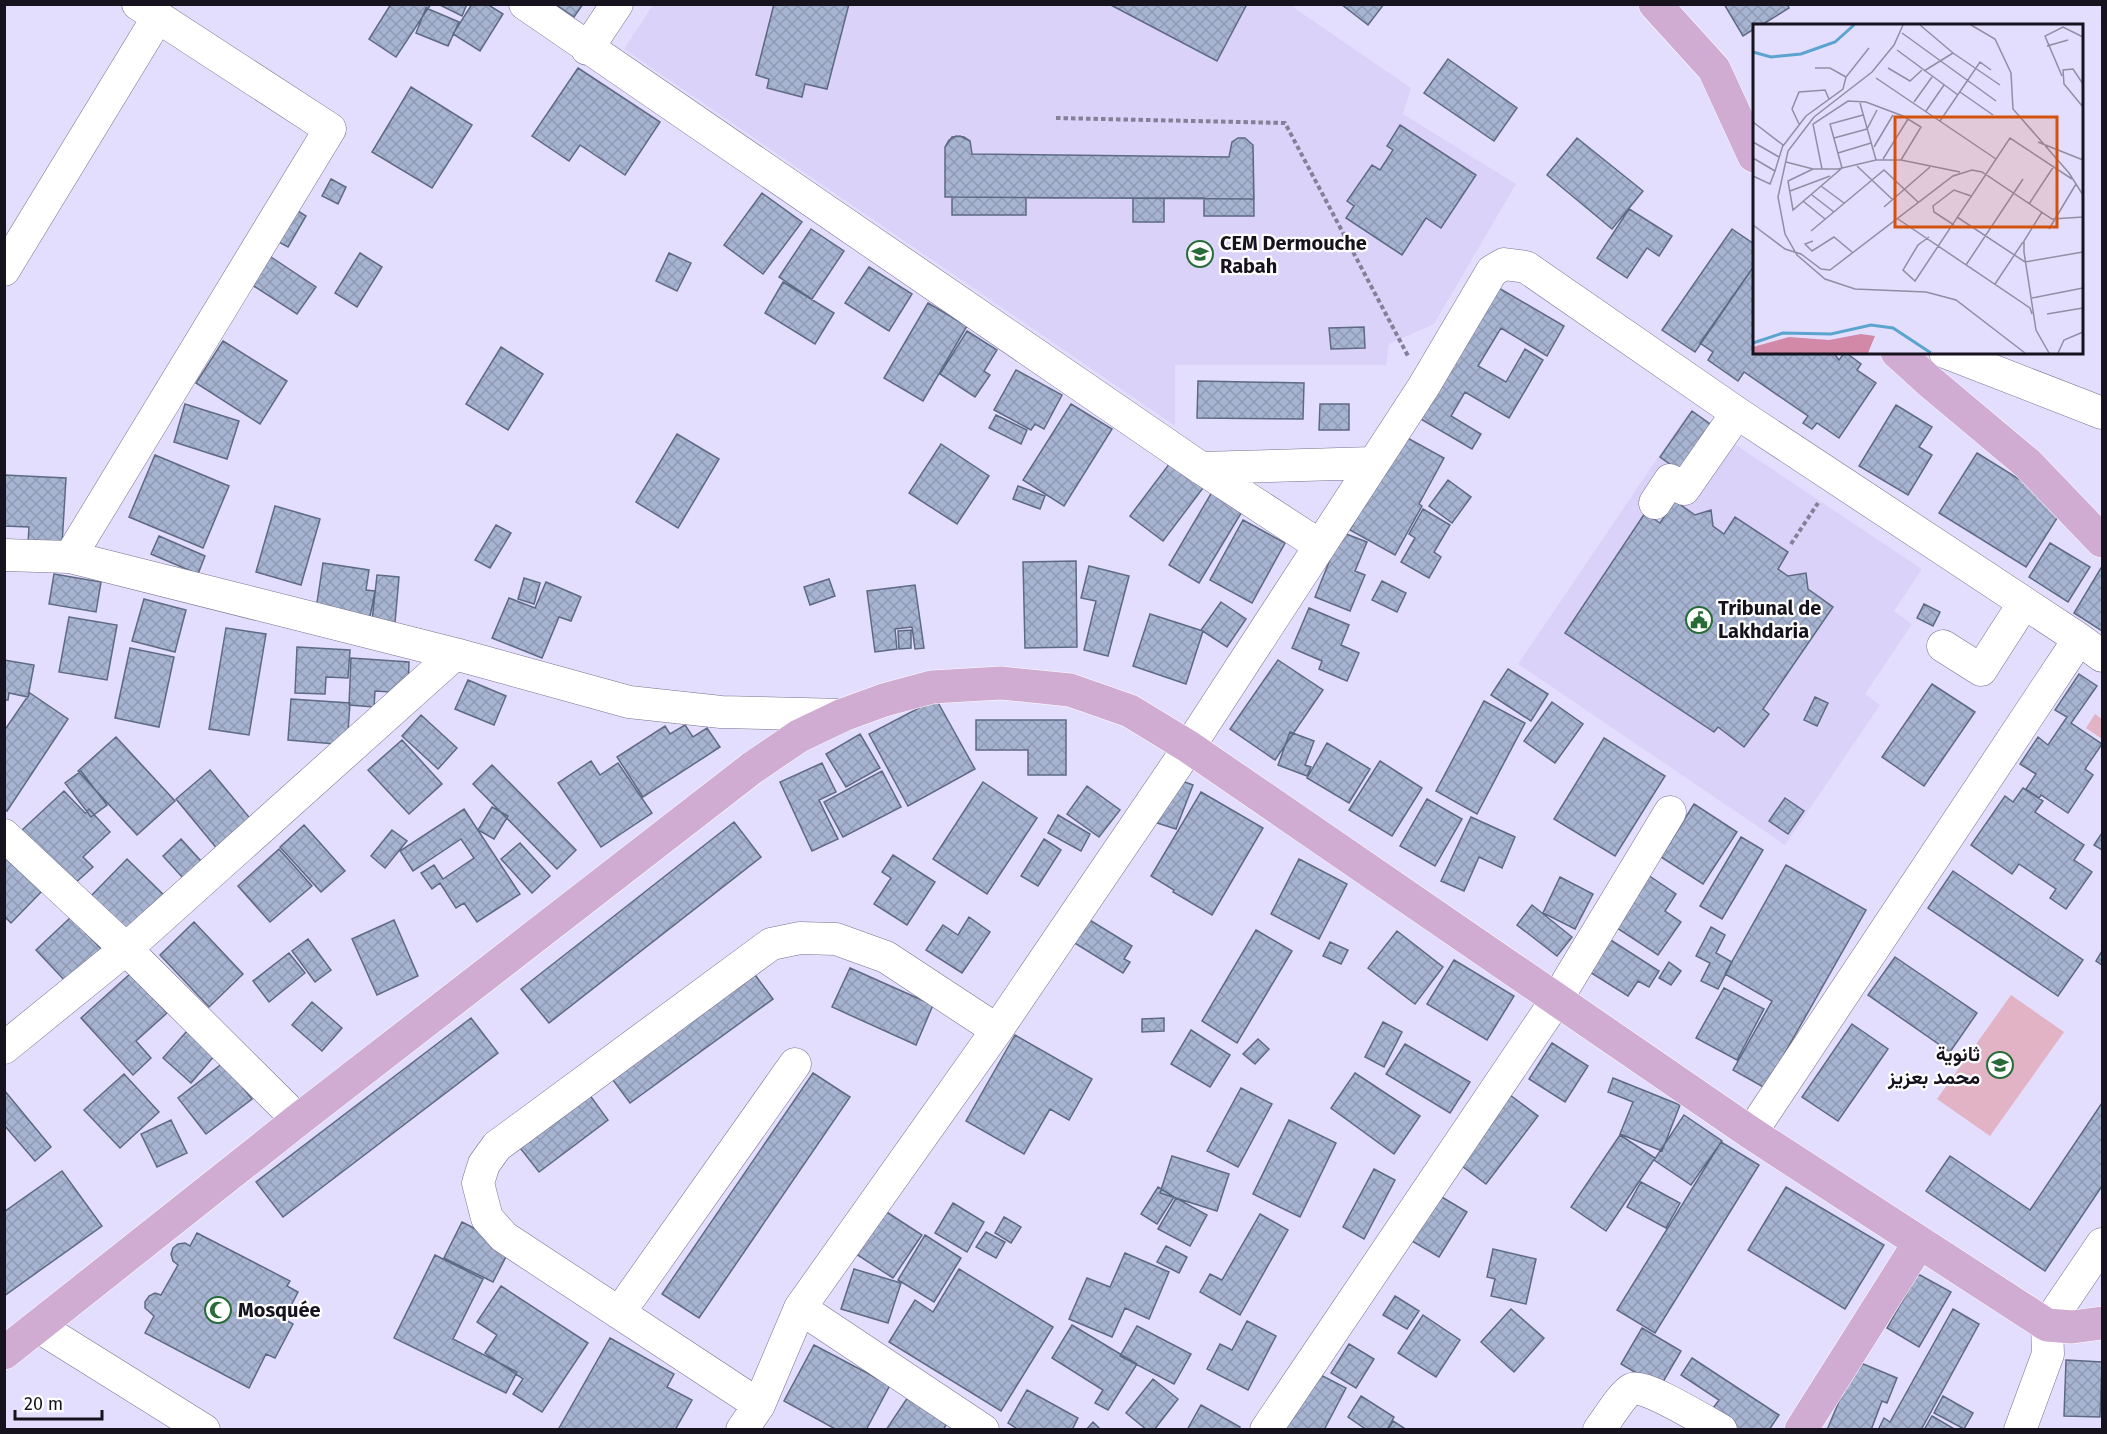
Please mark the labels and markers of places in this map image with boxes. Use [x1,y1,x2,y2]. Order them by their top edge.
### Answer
place label: CEM Dermouche Rabah [1220,231,1367,278]
school or university icon: CEM Dermouche Rabah [1185,239,1215,269]
place label: Tribunal de Lakhdaria [1718,596,1821,643]
public building icon: Tribunal de Lakhdaria [1684,605,1714,635]
place label: ثانوية محمد بعزيز [1887,1042,1980,1090]
school or university icon: ثانوية محمد بعزيز [1985,1050,2015,1080]
mosque icon: Mosquée [203,1295,233,1325]
place label: Mosquée [238,1298,321,1322]

